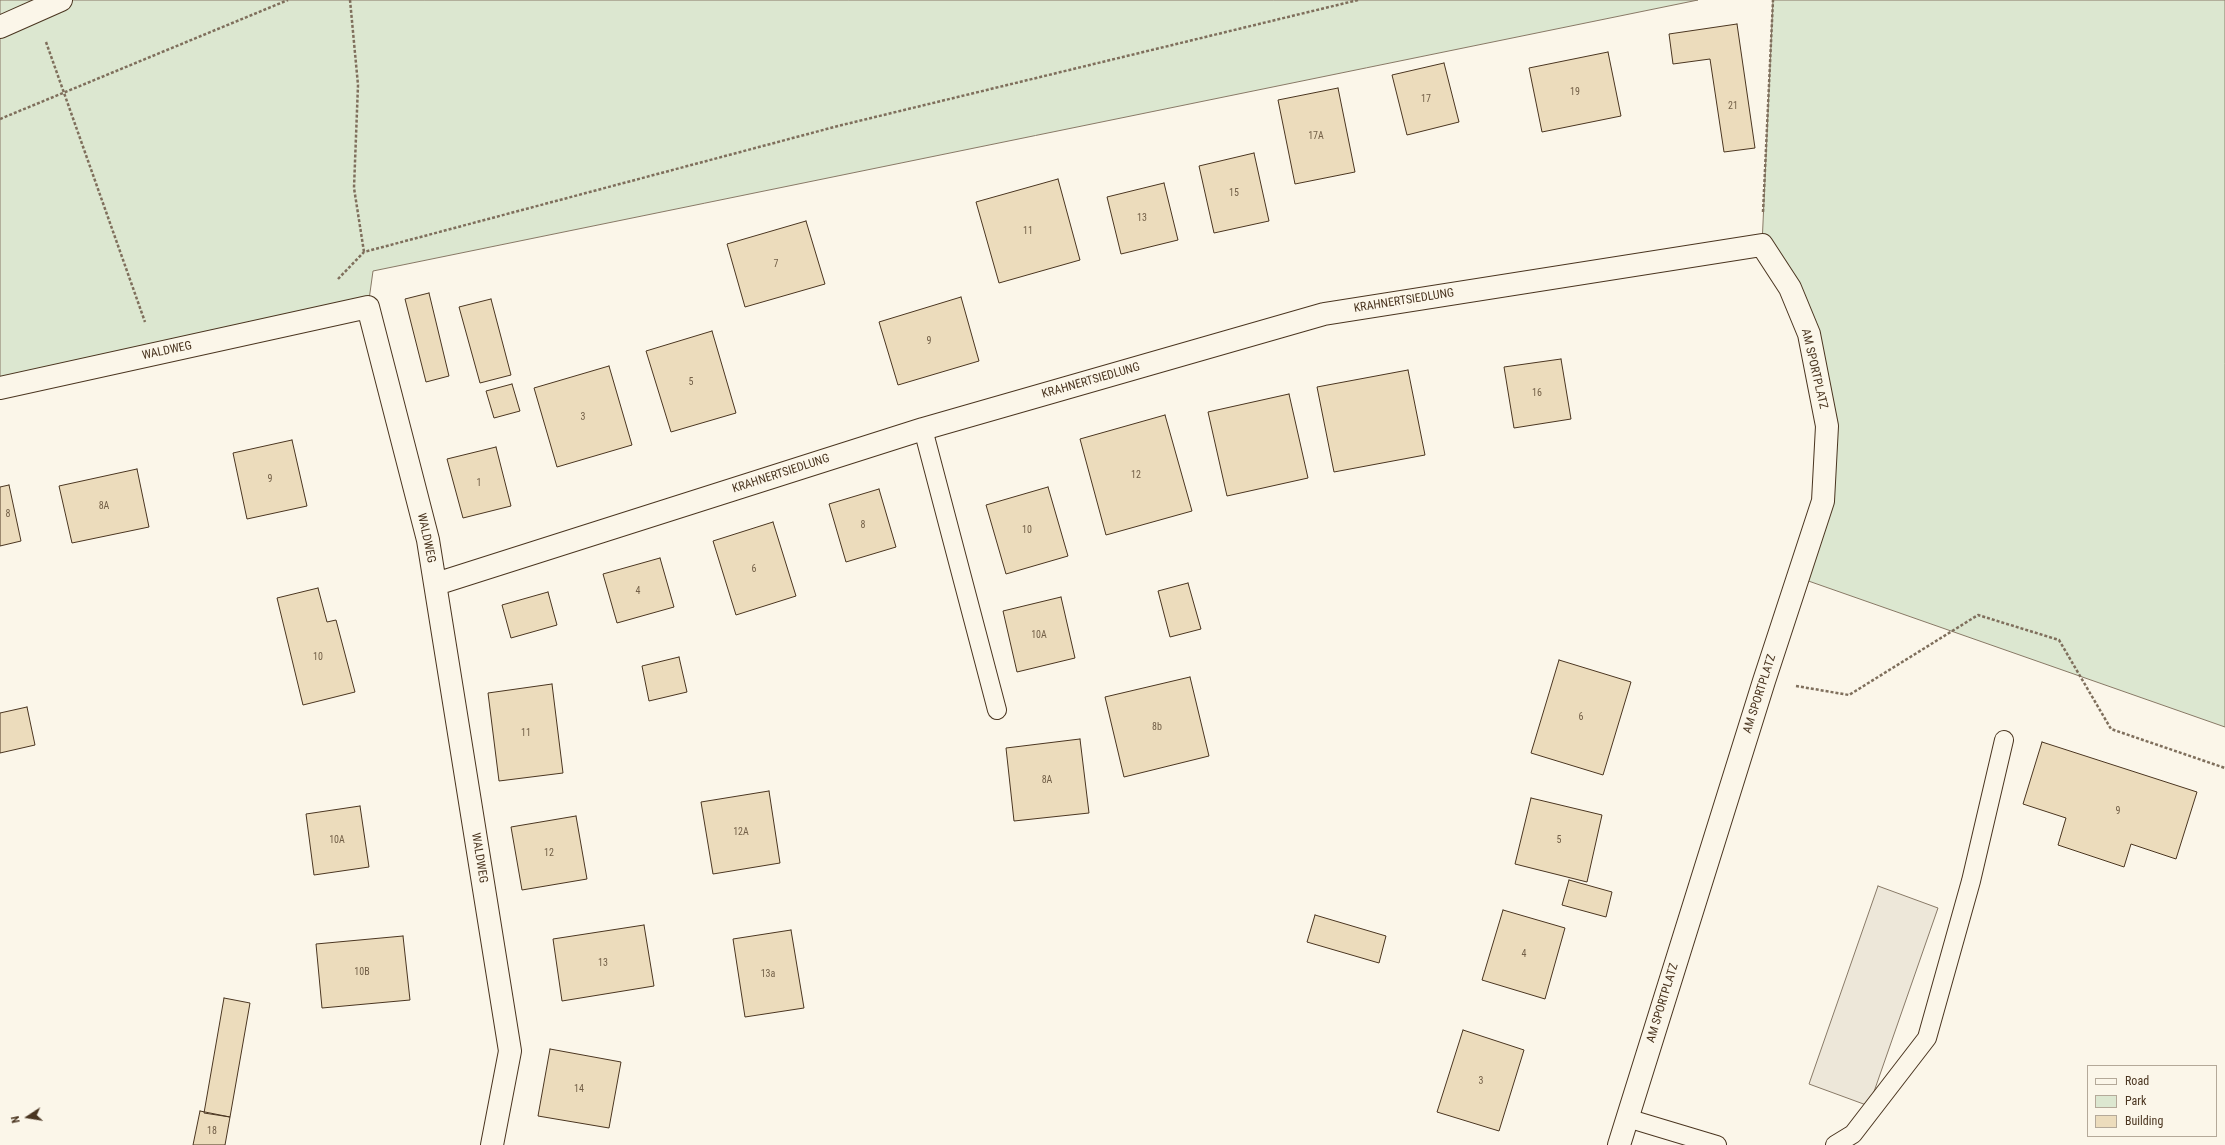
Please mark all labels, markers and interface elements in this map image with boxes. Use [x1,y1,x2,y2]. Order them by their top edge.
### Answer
house number: 19 [1570,86,1580,98]
house number: 17 [1421,93,1431,105]
house number: 21 [1728,100,1738,112]
house number: 17A [1308,130,1324,142]
house number: 15 [1229,187,1239,199]
house number: 13 [1137,212,1147,224]
house number: 11 [1023,225,1033,237]
house number: 7 [774,258,778,270]
street label: KRAHNERTSIEDLUNG [1353,286,1455,316]
street label: AM SPORTPLATZ [1798,327,1830,411]
house number: 9 [927,335,931,347]
street label: WALDWEG [141,339,193,363]
street label: KRAHNERTSIEDLUNG [1040,360,1142,402]
house number: 5 [689,376,693,388]
house number: 16 [1532,387,1542,399]
house number: 3 [581,411,585,423]
street label: KRAHNERTSIEDLUNG [731,451,831,497]
house number: 12 [1131,469,1141,481]
house number: 9 [268,473,272,485]
house number: 1 [477,477,481,489]
house number: 8A [99,500,109,512]
house number: 8 [6,508,10,520]
street label: WALDWEG [414,512,438,564]
house number: 8 [861,519,865,531]
house number: 10 [1022,524,1032,536]
house number: 6 [752,563,756,575]
house number: 4 [636,585,640,597]
house number: 10A [1031,629,1047,641]
house number: 10 [313,651,323,663]
street label: AM SPORTPLATZ [1740,653,1780,735]
house number: 6 [1579,711,1583,723]
house number: 8b [1152,721,1162,733]
house number: 11 [521,727,531,739]
house number: 8A [1042,774,1052,786]
house number: 9 [2116,805,2120,817]
house number: 12A [733,826,749,838]
street label: WALDWEG [468,832,490,884]
house number: 10A [329,834,345,846]
house number: 5 [1557,834,1561,846]
house number: 12 [544,847,554,859]
house number: 4 [1522,948,1526,960]
house number: 13 [598,957,608,969]
street label: AM SPORTPLATZ [1644,962,1682,1044]
house number: 10B [354,966,370,978]
house number: 13a [761,968,775,980]
legend [2087,1065,2217,1137]
text: Road [2125,1074,2149,1088]
house number: 3 [1479,1075,1483,1087]
house number: 14 [574,1083,584,1095]
text: Park [2125,1094,2146,1108]
north arrow [8,1097,48,1137]
text: Building [2125,1114,2163,1128]
text: N [9,1115,23,1124]
house number: 18 [207,1125,217,1137]

